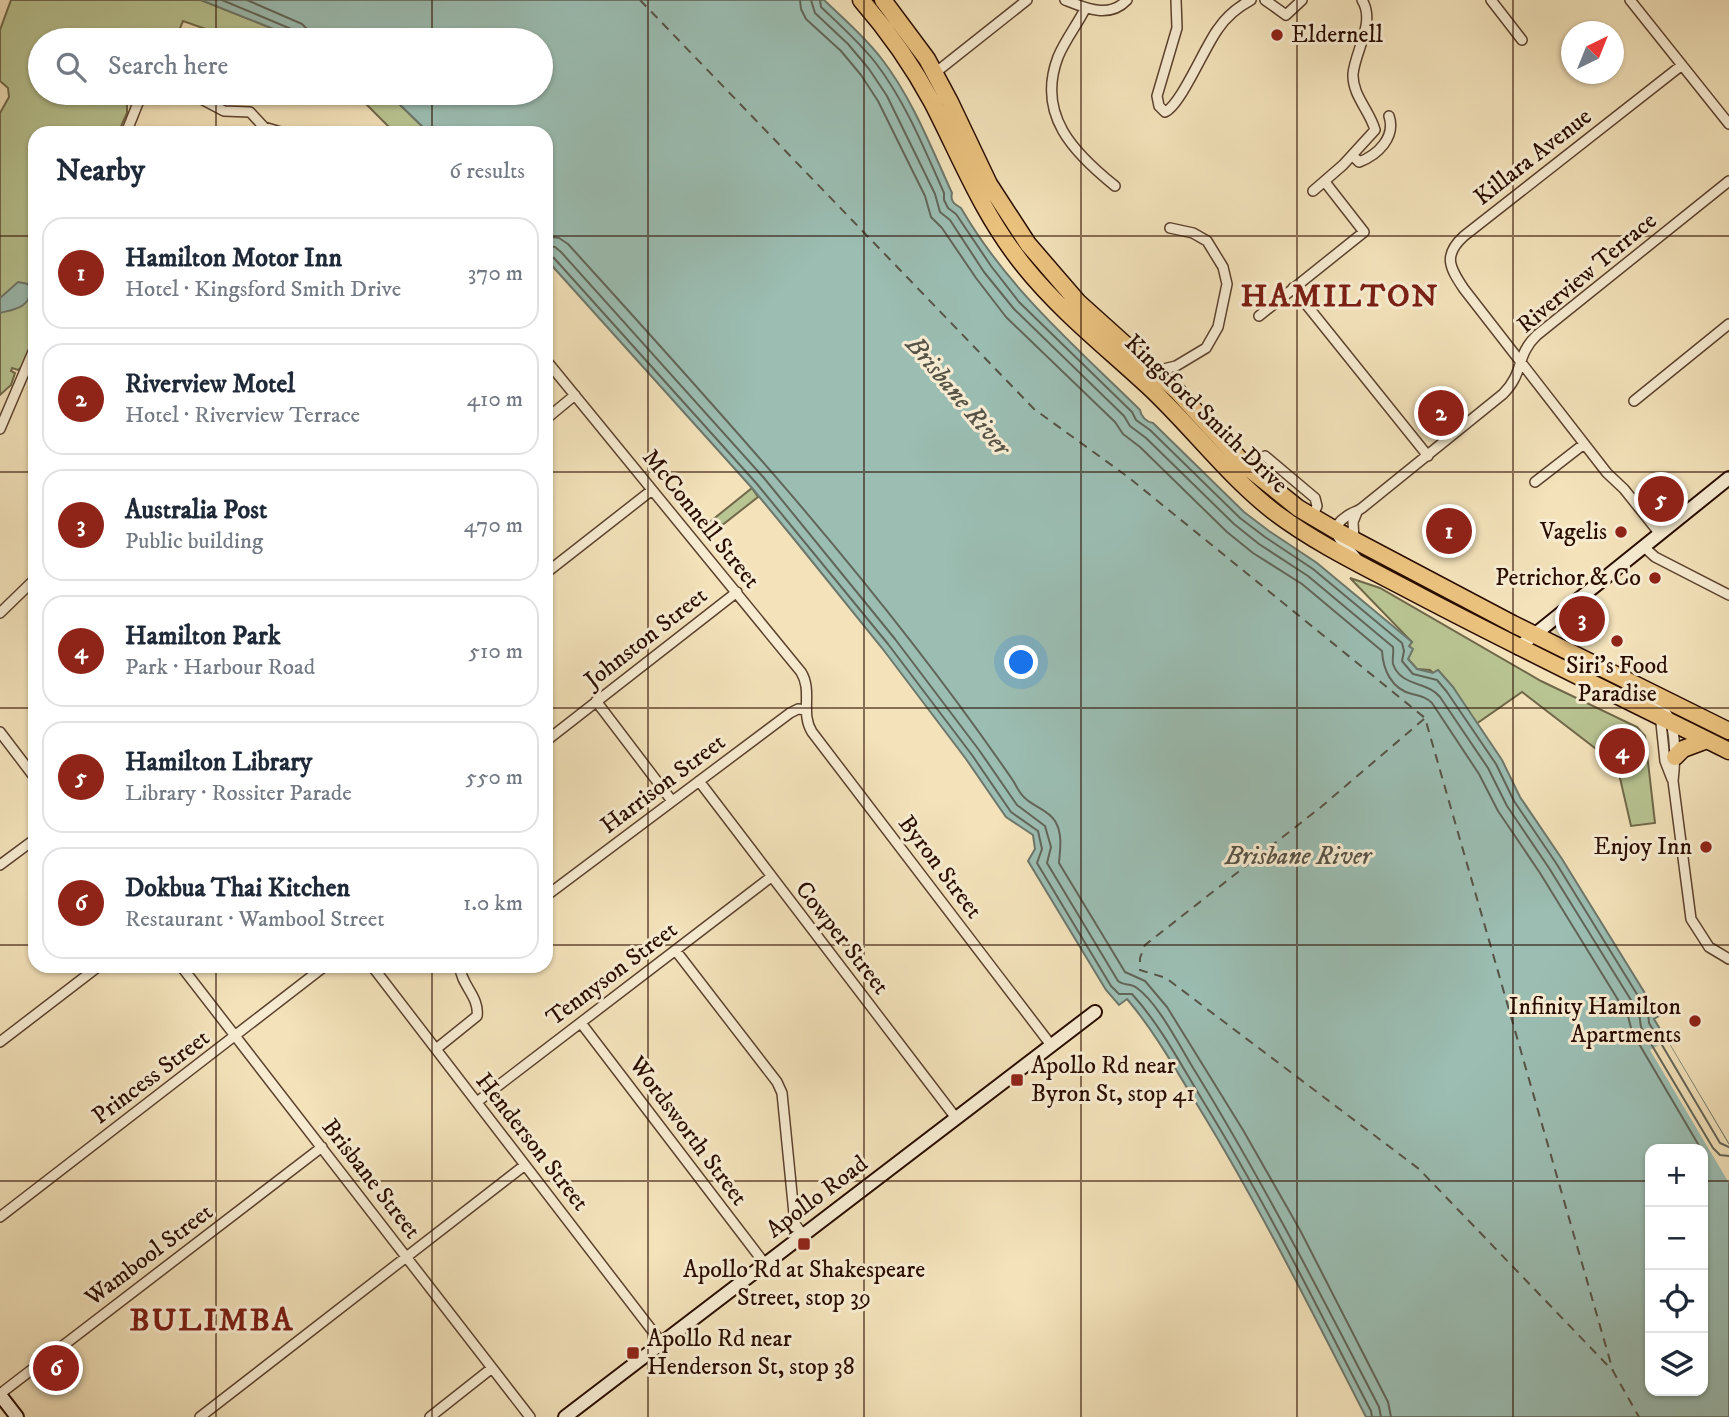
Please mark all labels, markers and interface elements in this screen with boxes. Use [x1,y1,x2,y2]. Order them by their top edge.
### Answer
place label: Eldernell [1291,20,1384,50]
north arrow [1561,21,1624,84]
marker: Eldernell [1269,27,1285,43]
search box [28,28,553,105]
icon: search [52,48,90,86]
text: Search here [108,50,228,83]
street label: Killara Avenue [1468,102,1598,212]
text: Nearby [56,153,145,190]
text: 6 results [449,157,525,186]
street label: Riverview Terrace [1511,206,1663,340]
text: Hamilton Motor Inn [125,242,342,275]
text: 1 [77,259,85,288]
text: 370 m [468,259,523,288]
text: Hotel · Kingsford Smith Drive [125,275,401,304]
district label: HAMILTON [1240,277,1440,317]
street label: Kingsford Smith Drive [1118,328,1294,500]
water label: Brisbane River [898,329,1019,464]
text: Riverview Motel [125,368,295,401]
text: 2 [75,385,87,414]
text: 410 m [467,385,523,414]
pin: 2 [1418,387,1464,439]
text: Hotel · Riverview Terrace [125,401,360,430]
street label: McConnell Street [636,443,767,595]
pin: 5 [1638,473,1684,525]
text: Australia Post [125,494,267,527]
pin: 1 [1426,505,1472,557]
text: 3 [77,511,85,540]
text: 470 m [464,511,523,540]
place label: Vagelis [1539,517,1607,547]
marker: Vagelis [1613,524,1629,540]
text: Public building [125,527,263,556]
place label: Petrichor & Co [1495,563,1641,593]
marker: Petrichor & Co [1647,570,1663,586]
street label: Johnston Street [577,581,714,696]
pin: 3 [1559,593,1605,645]
text: Hamilton Park [125,620,281,653]
marker: Siri's Food Paradise [1609,633,1625,649]
text: 4 [74,637,88,666]
text: 510 m [469,637,523,666]
your location [1004,645,1038,679]
place label: Siri's Food Paradise [1566,651,1668,709]
text: Park · Harbour Road [125,653,315,682]
pin: 4 [1599,725,1645,777]
street label: Harrison Street [595,727,732,841]
text: Hamilton Library [125,746,312,779]
text: 5 [75,763,87,792]
text: 550 m [466,763,523,792]
text: Library · Rossiter Parade [125,779,352,808]
street label: Byron Street [891,809,989,925]
place label: Enjoy Inn [1594,832,1692,862]
marker: Enjoy Inn [1698,839,1714,855]
water label: Brisbane River [1224,840,1373,873]
text: Dokbua Thai Kitchen [125,872,350,905]
street label: Cowper Street [788,875,896,1001]
text: 6 [75,889,87,918]
text: 1.0 km [463,889,523,918]
text: Restaurant · Wambool Street [125,905,385,934]
street label: Tennyson Street [541,915,684,1033]
place label: Infinity Hamilton Apartments [1509,992,1681,1050]
marker: Infinity Hamilton Apartments [1687,1013,1703,1029]
street label: Princess Street [86,1023,216,1131]
street label: Wordsworth Street [621,1050,754,1212]
place label: Apollo Rd near Byron St, stop 41 [1031,1051,1195,1109]
street label: Henderson Street [469,1067,595,1217]
marker: Apollo Rd near Byron St, stop 41 [1009,1072,1025,1088]
street label: Brisbane Street [315,1113,427,1245]
map controls [1645,1144,1708,1396]
button: + [1645,1144,1708,1207]
street label: Apollo Road [760,1149,874,1245]
street label: Wambool Street [78,1197,219,1313]
button: − [1645,1207,1708,1270]
marker: Apollo Rd at Shakespeare Street, stop 39 [796,1236,812,1252]
place label: Apollo Rd at Shakespeare Street, stop 39 [683,1255,925,1313]
button: locate [1645,1270,1708,1333]
district label: BULIMBA [130,1301,294,1341]
place label: Apollo Rd near Henderson St, stop 38 [647,1324,855,1382]
button: layers [1645,1333,1708,1396]
pin: 6 [33,1342,79,1394]
marker: Apollo Rd near Henderson St, stop 38 [625,1345,641,1361]

